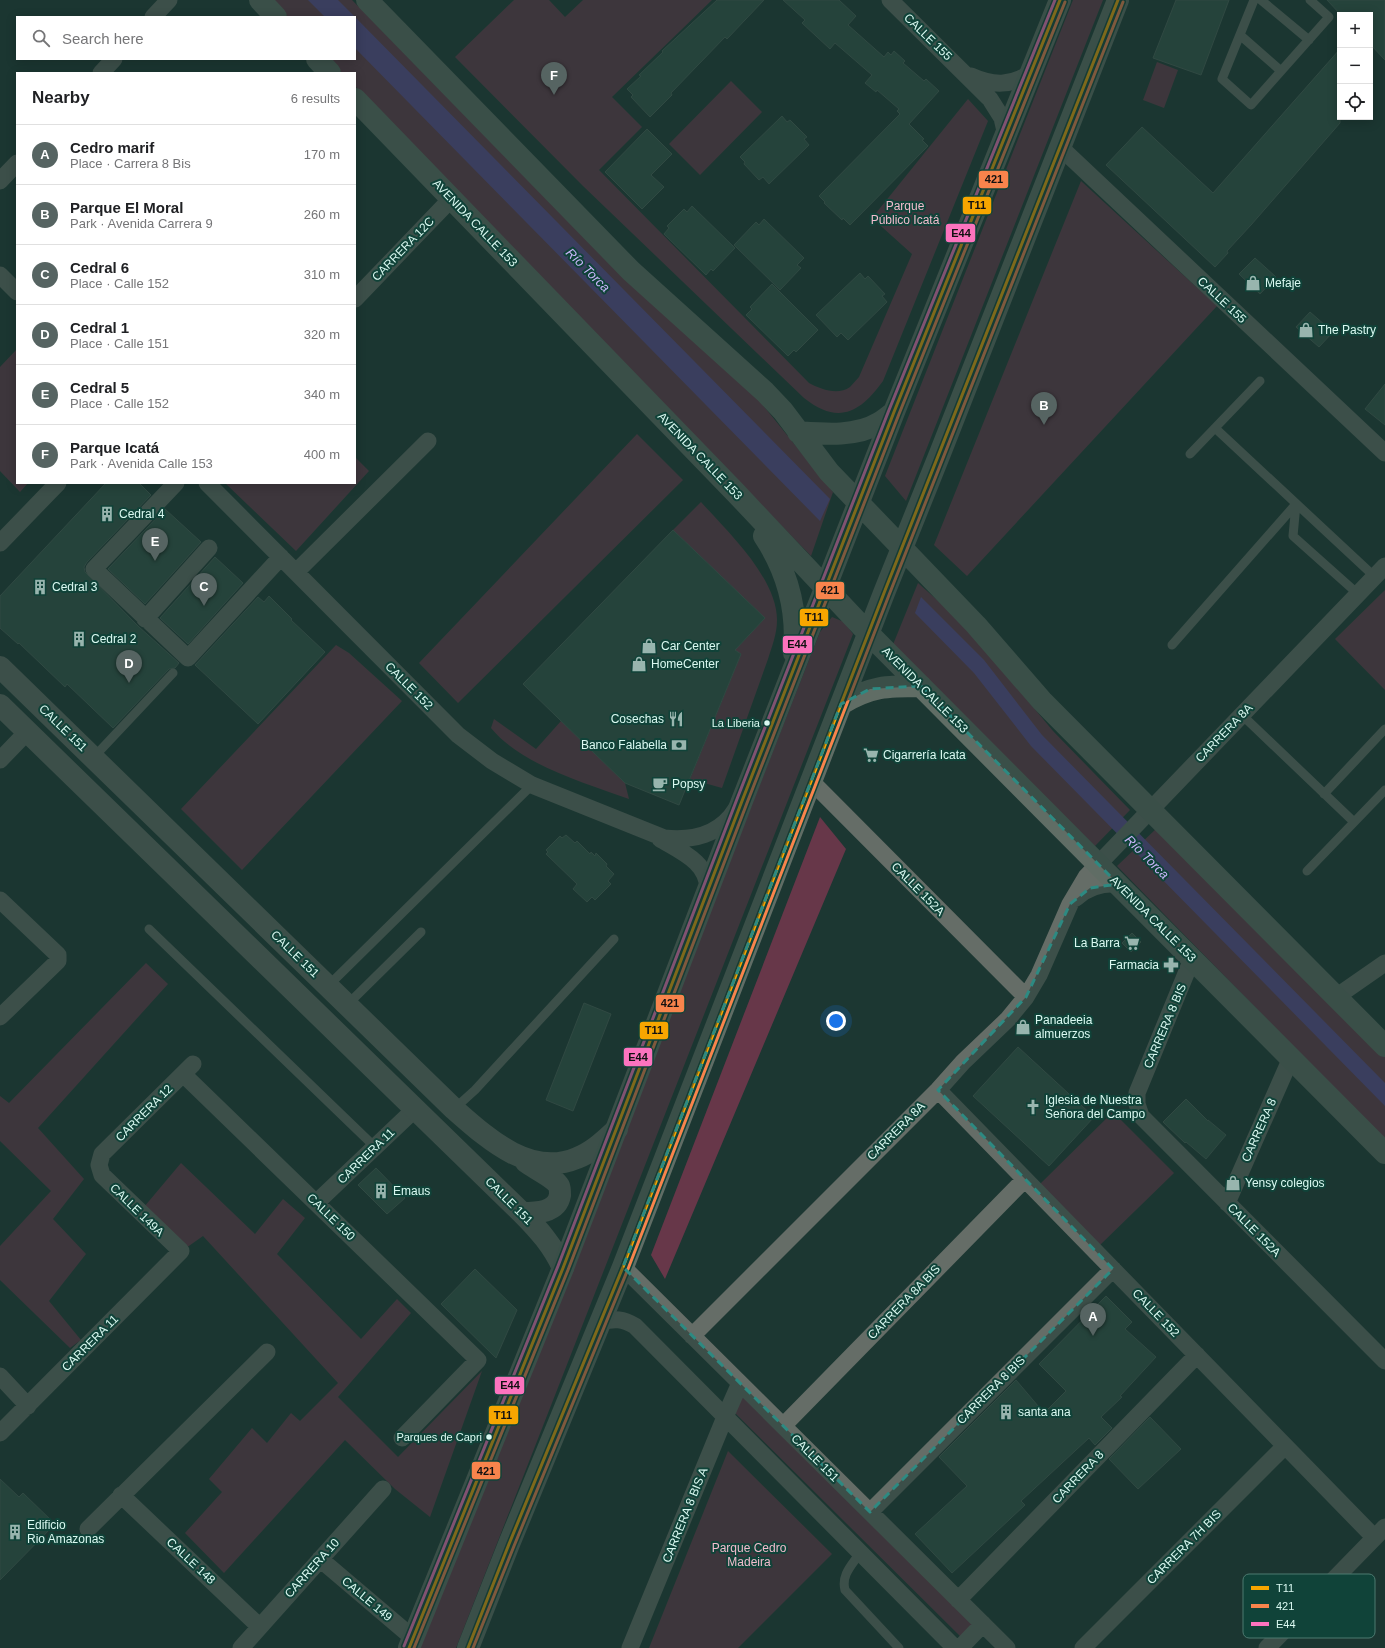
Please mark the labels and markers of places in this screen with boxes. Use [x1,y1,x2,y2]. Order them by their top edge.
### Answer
pin: F [541,62,567,95]
shop icon: Mefaje [1244,274,1262,292]
place label: Mefaje [1265,276,1301,290]
shop icon: The Pastry [1297,321,1315,339]
place label: The Pastry [1318,323,1376,337]
pin: B [1031,392,1057,425]
building icon: Cedral 4 [98,505,116,523]
place label: Cedral 4 [119,507,165,521]
pin: E [142,528,168,561]
pin: C [191,573,217,606]
building icon: Cedral 3 [31,578,49,596]
place label: Cedral 3 [52,580,98,594]
building icon: Cedral 2 [70,630,88,648]
place label: Cedral 2 [91,632,137,646]
shop icon: Car Center [640,637,658,655]
place label: Car Center [661,639,720,653]
pin: D [116,650,142,683]
shop icon: HomeCenter [630,655,648,673]
place label: HomeCenter [651,657,719,671]
restaurant icon: Cosechas [667,710,685,728]
place label: Cosechas [611,712,664,726]
place label: La Liberia [712,717,761,729]
marker: La Liberia [762,718,772,728]
bank icon: Banco Falabella [670,736,688,754]
place label: Banco Falabella [581,738,667,752]
supermarket icon: Cigarrería Icata [862,746,880,764]
place label: Cigarrería Icata [883,748,966,762]
cafe icon: Popsy [651,775,669,793]
place label: Popsy [672,777,705,791]
supermarket icon: La Barra [1123,934,1141,952]
place label: La Barra [1074,936,1120,950]
pharmacy icon: Farmacia [1162,956,1180,974]
place label: Farmacia [1109,958,1159,972]
place label: Panadeeia almuerzos [1035,1013,1093,1041]
shop icon: Panadeeia almuerzos [1014,1018,1032,1036]
place label: Iglesia de Nuestra Señora del Campo [1045,1093,1145,1121]
church icon: Iglesia de Nuestra Señora del Campo [1024,1098,1042,1116]
shop icon: Yensy colegios [1224,1174,1242,1192]
place label: Yensy colegios [1245,1176,1325,1190]
building icon: Emaus [372,1182,390,1200]
place label: Emaus [393,1184,430,1198]
pin: A [1080,1303,1106,1336]
building icon: santa ana [997,1403,1015,1421]
place label: santa ana [1018,1405,1071,1419]
place label: Parques de Capri [396,1431,482,1443]
marker: Parques de Capri [484,1432,494,1442]
place label: Edificio Rio Amazonas [27,1518,104,1546]
building icon: Edificio Rio Amazonas [6,1523,24,1541]

